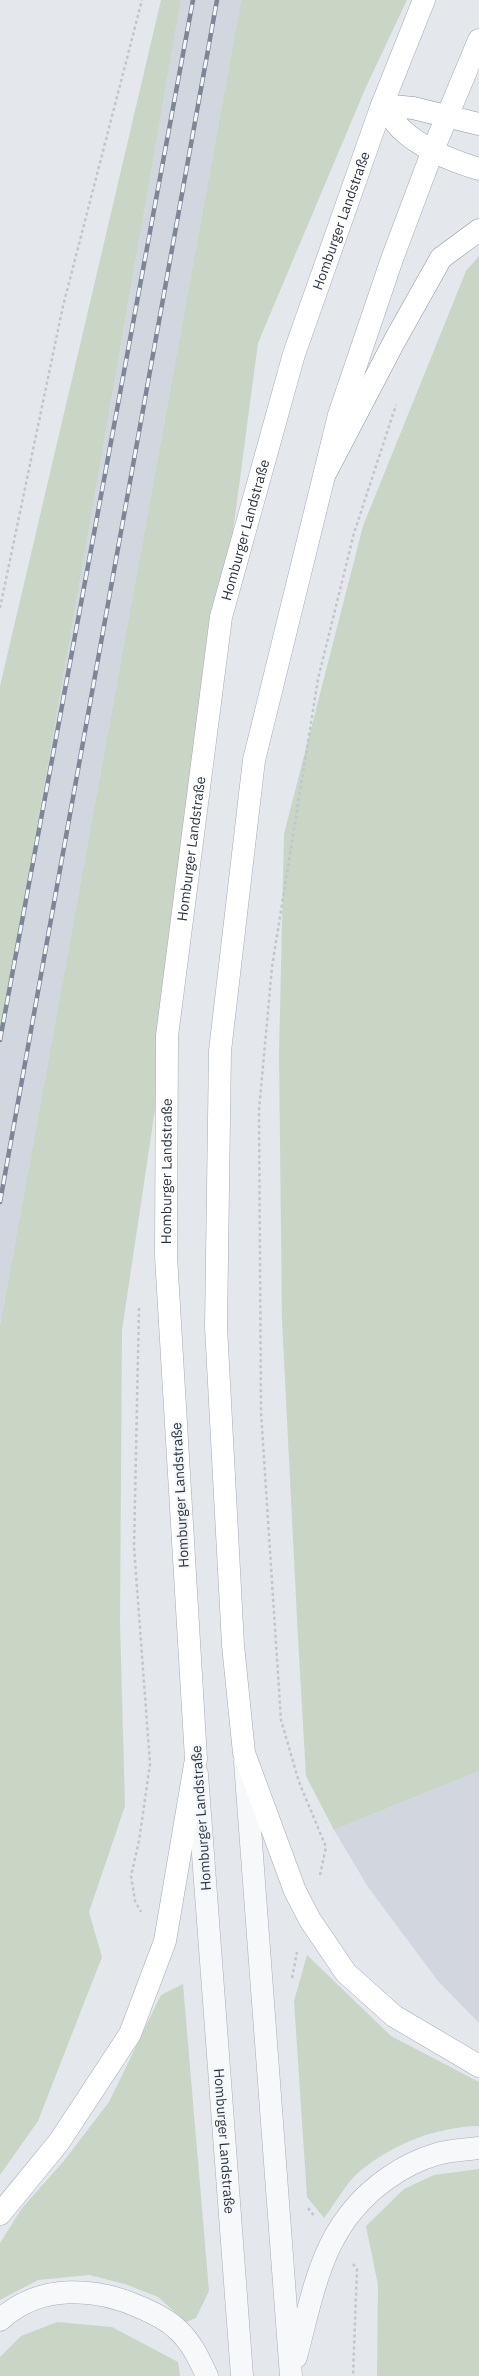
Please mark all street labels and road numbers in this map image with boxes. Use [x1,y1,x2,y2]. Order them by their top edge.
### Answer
street label: Homburger Landstraße [308,149,374,292]
street label: Homburger Landstraße [217,457,273,603]
street label: Homburger Landstraße [173,775,209,922]
street label: Homburger Landstraße [157,1098,176,1244]
street label: Homburger Landstraße [167,1421,193,1568]
street label: Homburger Landstraße [187,1744,215,1891]
street label: Homburger Landstraße [210,2068,239,2215]

